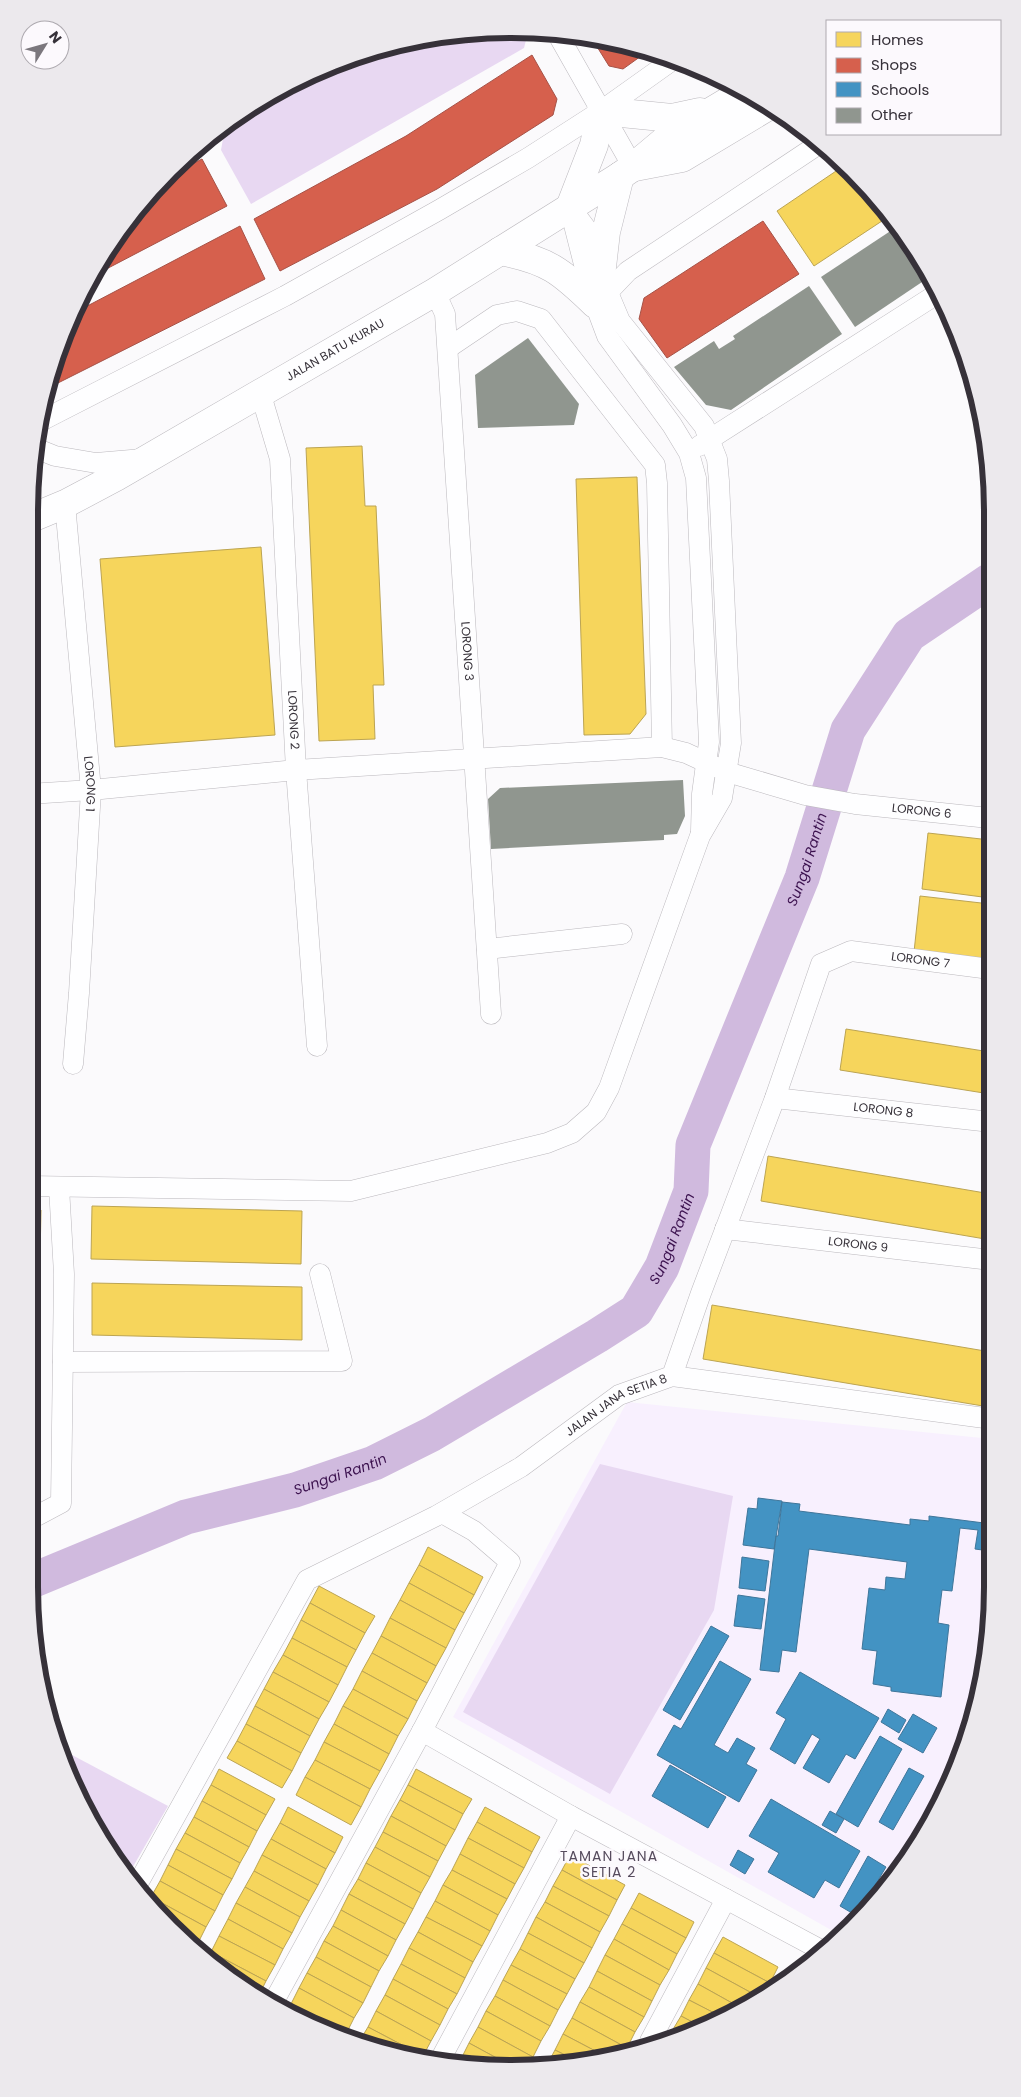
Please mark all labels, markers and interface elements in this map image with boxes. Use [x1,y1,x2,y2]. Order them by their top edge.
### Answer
north arrow [20,20,70,70]
legend [826,20,1001,135]
text: N [44,27,67,47]
text: Homes [871,29,924,50]
text: Shops [871,54,917,75]
text: Schools [871,79,929,100]
text: Other [871,104,913,125]
street label: JALAN BATU KURAU [282,314,387,385]
street label: LORONG 3 [457,621,478,681]
street label: LORONG 2 [284,690,304,750]
street label: LORONG 1 [80,755,100,812]
street label: LORONG 6 [891,799,953,822]
water label: Sungai Rantin [782,810,832,909]
street label: LORONG 7 [890,947,951,972]
street label: LORONG 8 [853,1098,914,1121]
water label: Sungai Rantin [644,1190,699,1288]
street label: LORONG 9 [827,1232,889,1256]
street label: JALAN JANA SETIA 8 [562,1370,669,1440]
water label: Sungai Rantin [291,1448,390,1500]
district label: TAMAN JANA SETIA 2 [560,1846,658,1882]

